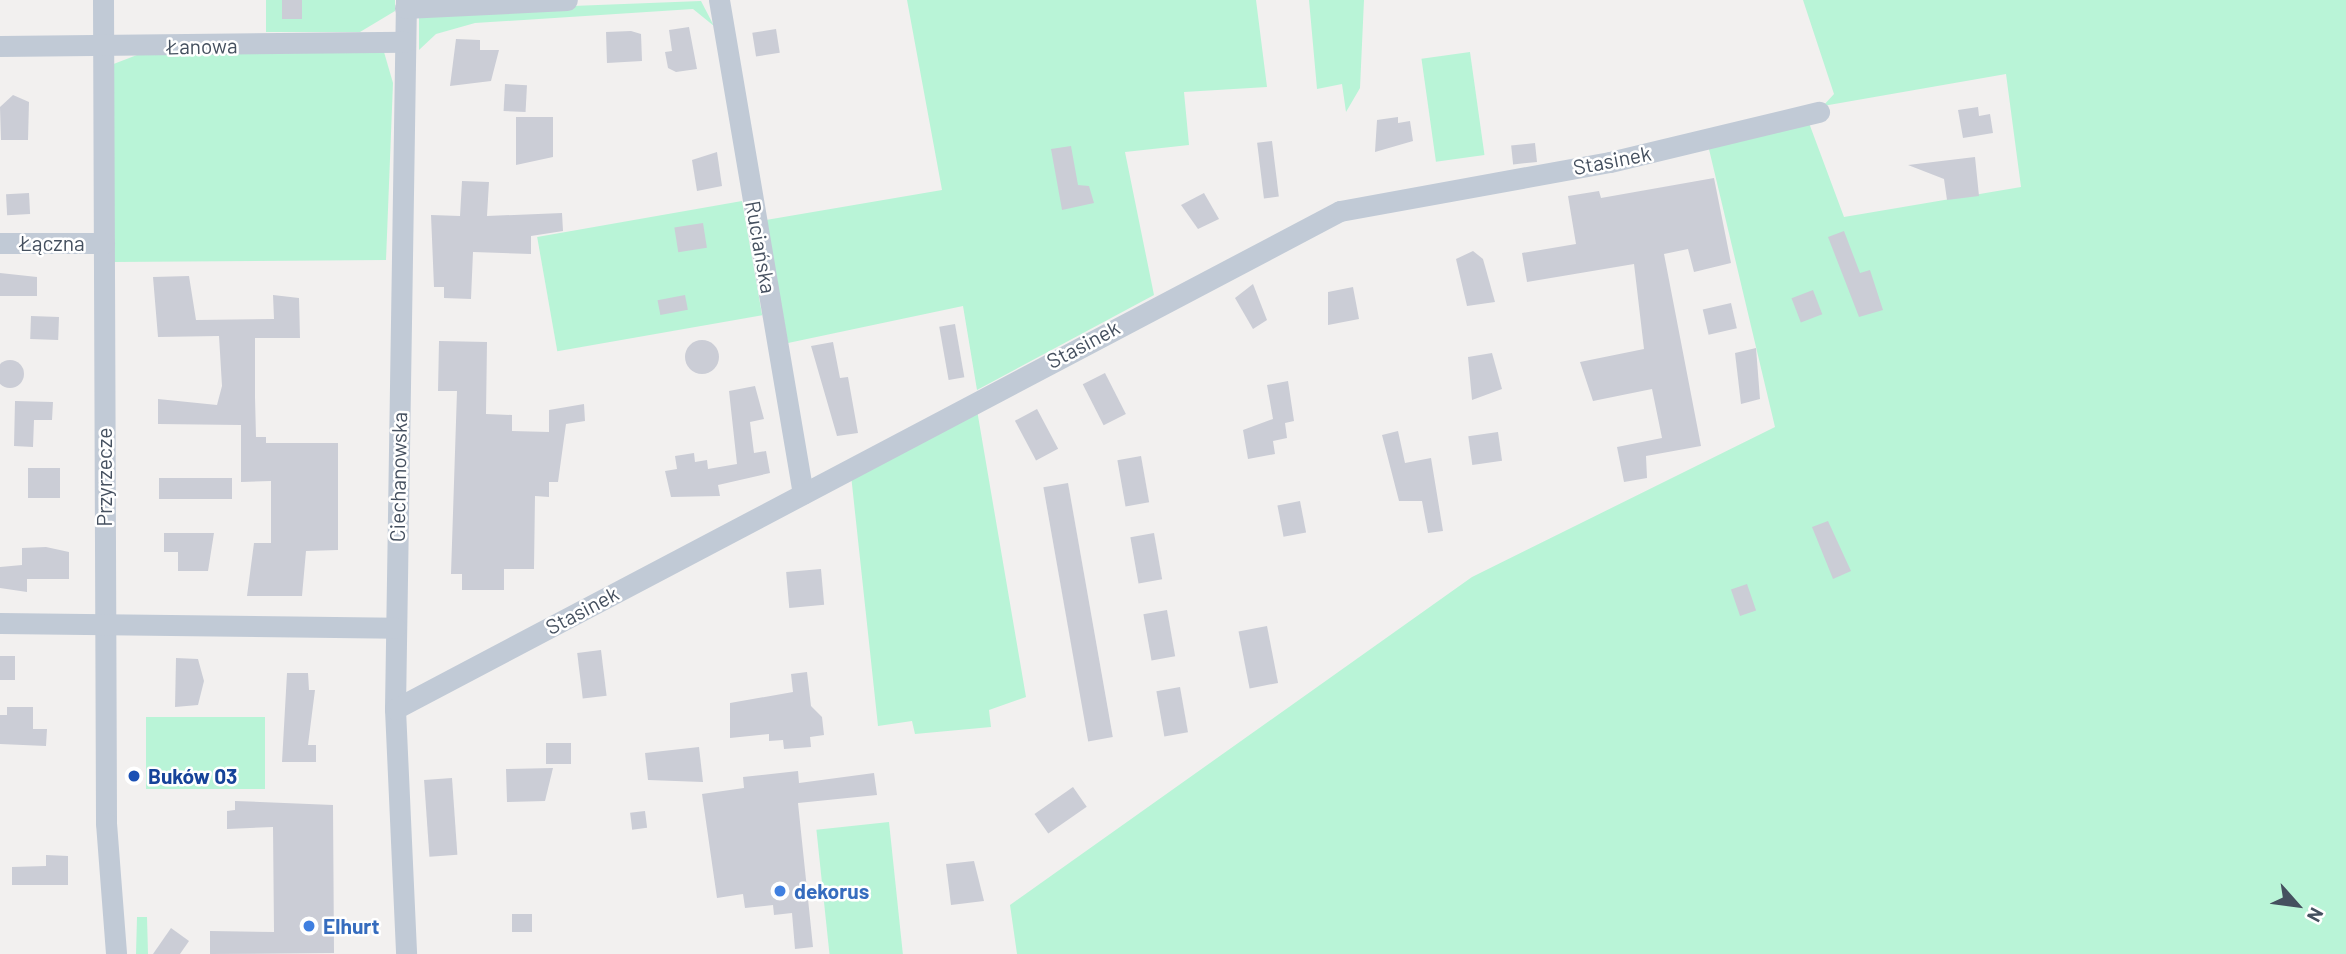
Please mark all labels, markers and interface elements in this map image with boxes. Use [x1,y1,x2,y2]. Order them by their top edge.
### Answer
street label: Łanowa [166,33,238,59]
street label: Stasinek [1571,140,1653,180]
street label: Ruciańska [740,199,782,295]
street label: Łączna [19,230,85,256]
street label: Stasinek [1042,314,1124,374]
street label: Ciechanowska [384,412,412,542]
street label: Przyrzecze [91,428,117,526]
street label: Stasinek [541,580,623,640]
place label: Buków 03 [148,763,237,789]
marker: Buków 03 [126,768,142,784]
north arrow [2262,870,2332,940]
place label: dekorus [794,878,869,904]
marker: dekorus [772,883,788,899]
text: N [2303,904,2329,926]
place label: Elhurt [323,913,380,939]
marker: Elhurt [301,918,317,934]

